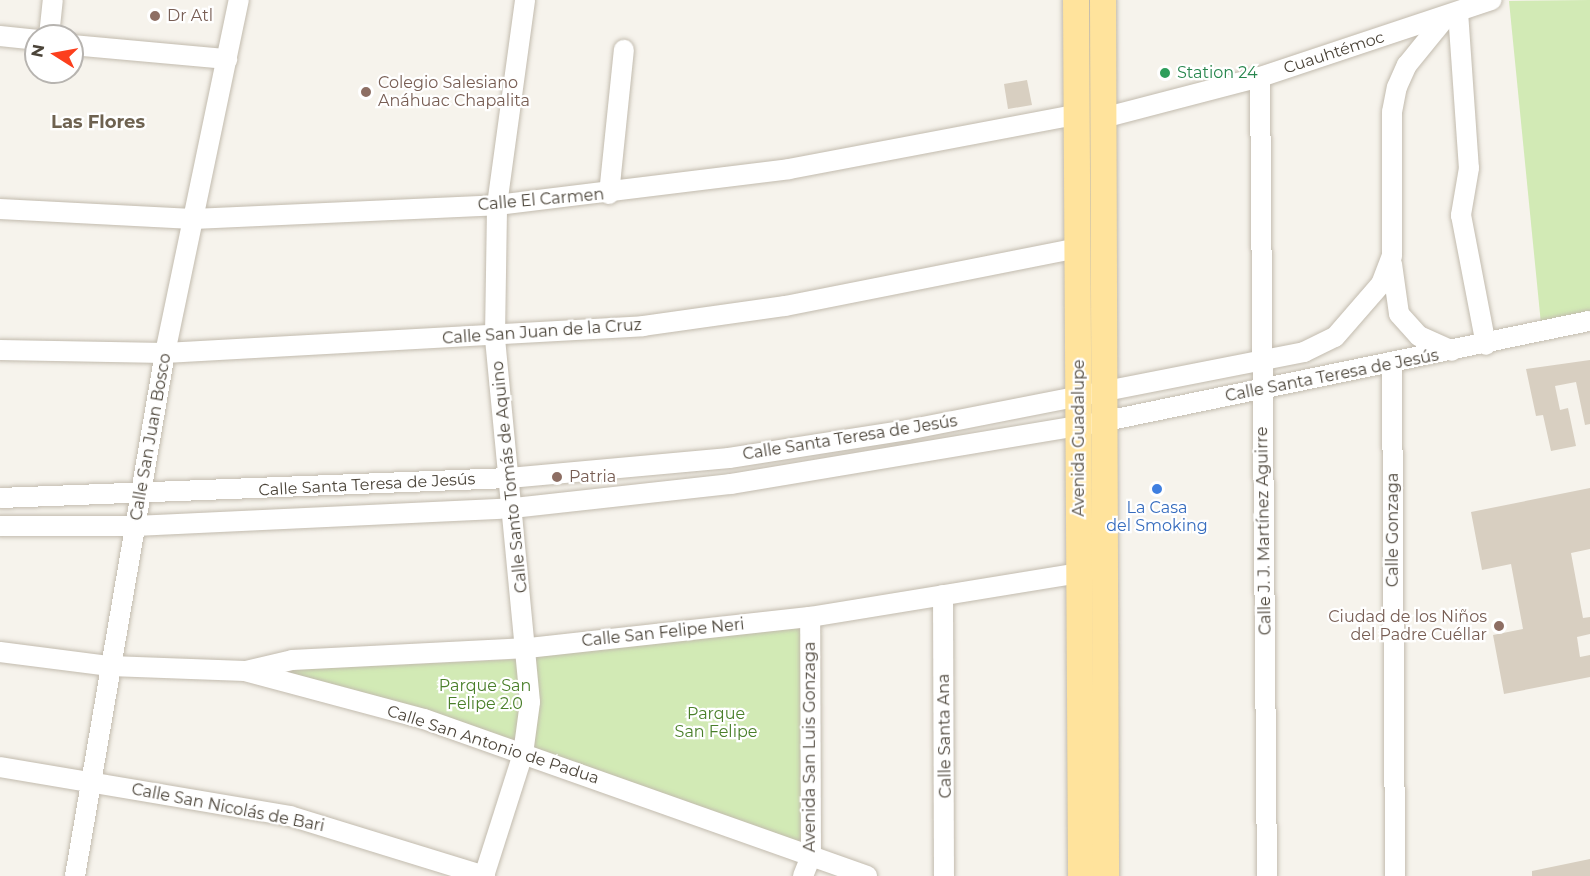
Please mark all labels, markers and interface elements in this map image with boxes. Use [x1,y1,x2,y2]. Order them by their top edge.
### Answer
place label: Dr Atl [167,6,213,26]
marker: Dr Atl [148,9,162,23]
north arrow [24,24,84,84]
street label: Cuauhtémoc [1281,28,1387,78]
text: N [27,43,48,59]
place label: Station 24 [1177,63,1258,83]
marker: Station 24 [1158,66,1172,80]
place label: Colegio Salesiano Anáhuac Chapalita [378,73,530,111]
marker: Colegio Salesiano Anáhuac Chapalita [359,85,373,99]
district label: Las Flores [51,111,145,133]
street label: Calle El Carmen [477,185,605,215]
street label: Calle San Juan de la Cruz [442,315,642,349]
street label: Calle Santa Teresa de Jesús [1224,346,1440,406]
street label: Calle San Juan Bosco [127,352,175,522]
street label: Avenida Guadalupe [1069,359,1089,517]
street label: Calle Santo Tomás de Aquino [488,360,532,594]
street label: Calle Santa Teresa de Jesús [741,412,959,464]
street label: Calle J. J. Martínez Aguirre [1253,427,1275,635]
place label: Patria [569,467,616,487]
street label: Calle Santa Teresa de Jesús [258,470,476,500]
marker: Patria [550,470,564,484]
street label: Calle Gonzaga [1383,473,1403,587]
marker: La Casa del Smoking [1150,482,1164,496]
place label: La Casa del Smoking [1106,498,1208,536]
place label: Ciudad de los Niños del Padre Cuéllar [1328,607,1487,645]
street label: Calle San Felipe Neri [581,615,745,651]
marker: Ciudad de los Niños del Padre Cuéllar [1492,619,1506,633]
street label: Avenida San Luis Gonzaga [800,642,820,852]
street label: Calle Santa Ana [934,673,956,799]
park label: Parque San Felipe 2.0 [439,676,531,714]
street label: Calle San Antonio de Padua [385,702,601,788]
park label: Parque San Felipe [675,704,757,742]
street label: Calle San Nicolás de Bari [130,780,326,836]

